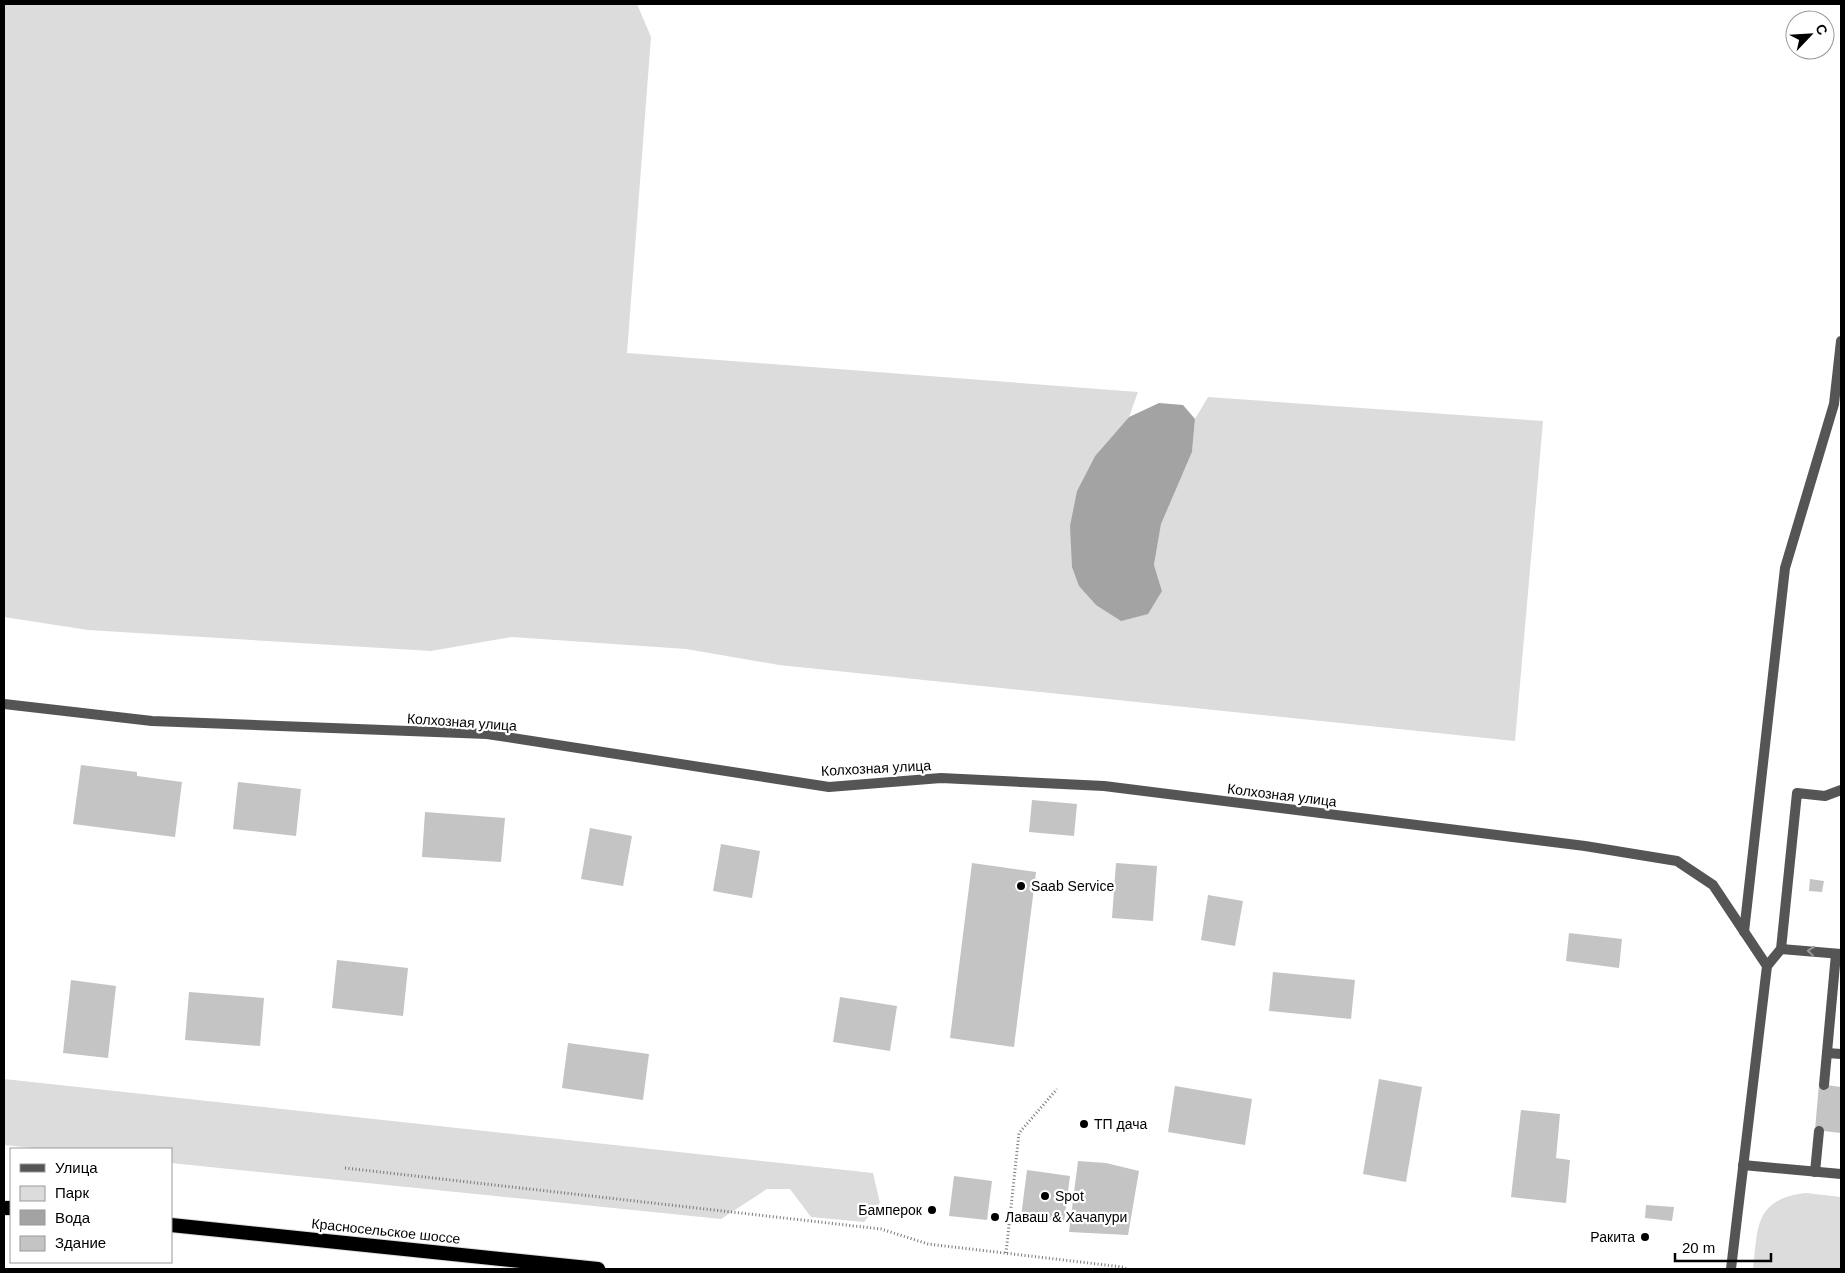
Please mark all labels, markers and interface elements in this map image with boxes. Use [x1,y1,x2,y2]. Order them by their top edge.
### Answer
north arrow [1785,10,1835,60]
text: С [1812,22,1831,37]
street label: Колхозная улица [406,710,518,734]
street label: Колхозная улица [821,757,932,779]
street label: Колхозная улица [1226,780,1338,810]
place label: Saab Service [1031,878,1114,894]
marker: Saab Service [1015,880,1027,892]
one-way arrow [1807,946,1815,957]
place label: ТП дача [1094,1116,1147,1132]
marker: ТП дача [1078,1118,1090,1130]
legend [10,1148,172,1263]
text: Улица [55,1159,98,1176]
text: Парк [55,1184,89,1201]
place label: Spot [1055,1188,1084,1204]
marker: Spot [1039,1190,1051,1202]
place label: Бамперок [858,1202,923,1218]
marker: Бамперок [926,1204,938,1216]
text: Вода [55,1209,91,1226]
place label: Лаваш & Хачапури [1005,1209,1127,1225]
marker: Лаваш & Хачапури [989,1211,1001,1223]
street label: Красносельское шоссе [311,1215,461,1247]
place label: Ракита [1590,1229,1635,1245]
scale bar [1675,1230,1771,1262]
marker: Ракита [1639,1231,1651,1243]
text: Здание [55,1234,106,1251]
text: 20 m [1682,1239,1715,1256]

